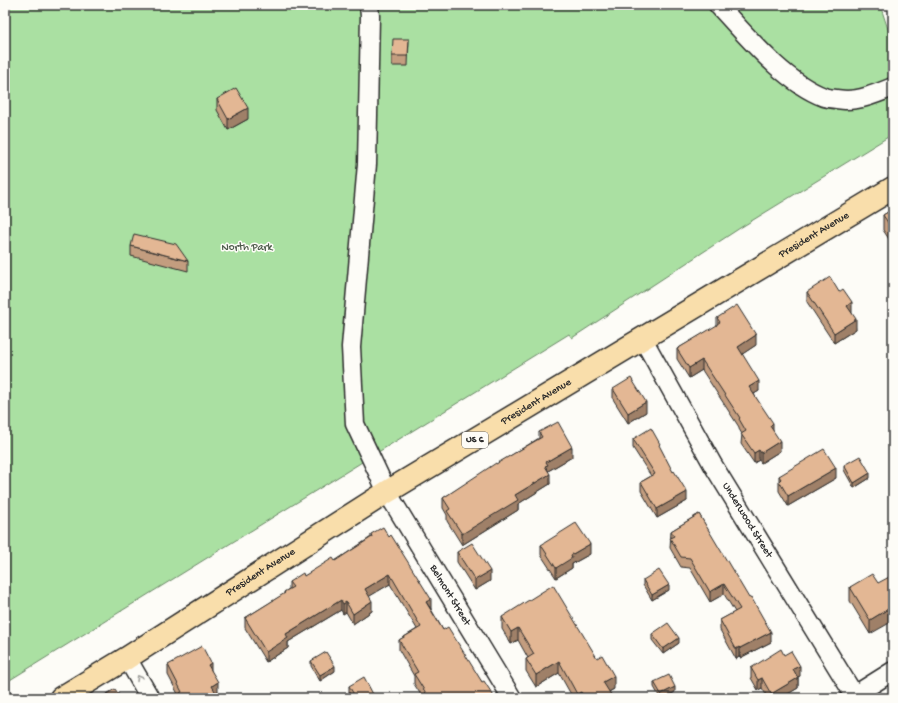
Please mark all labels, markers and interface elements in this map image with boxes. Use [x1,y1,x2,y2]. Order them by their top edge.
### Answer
street label: President Avenue [776,210,852,262]
park label: North Park [222,242,273,254]
street label: President Avenue [498,376,574,428]
road number: US 6 [462,432,488,448]
street label: Underwood Street [719,480,775,561]
street label: President Avenue [223,546,298,600]
street label: Belmont Street [426,562,474,629]
one-way arrow [136,675,143,682]

